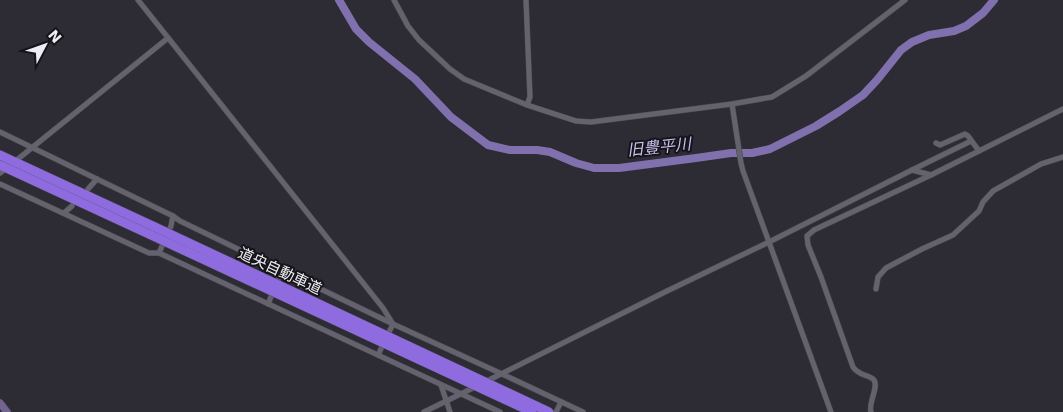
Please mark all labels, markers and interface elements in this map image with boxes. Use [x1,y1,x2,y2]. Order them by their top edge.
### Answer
north arrow [20,20,70,70]
text: N [45,27,65,46]
water label: 旧豊平川 [626,134,694,160]
street label: 道央自動車道 [235,244,325,298]

